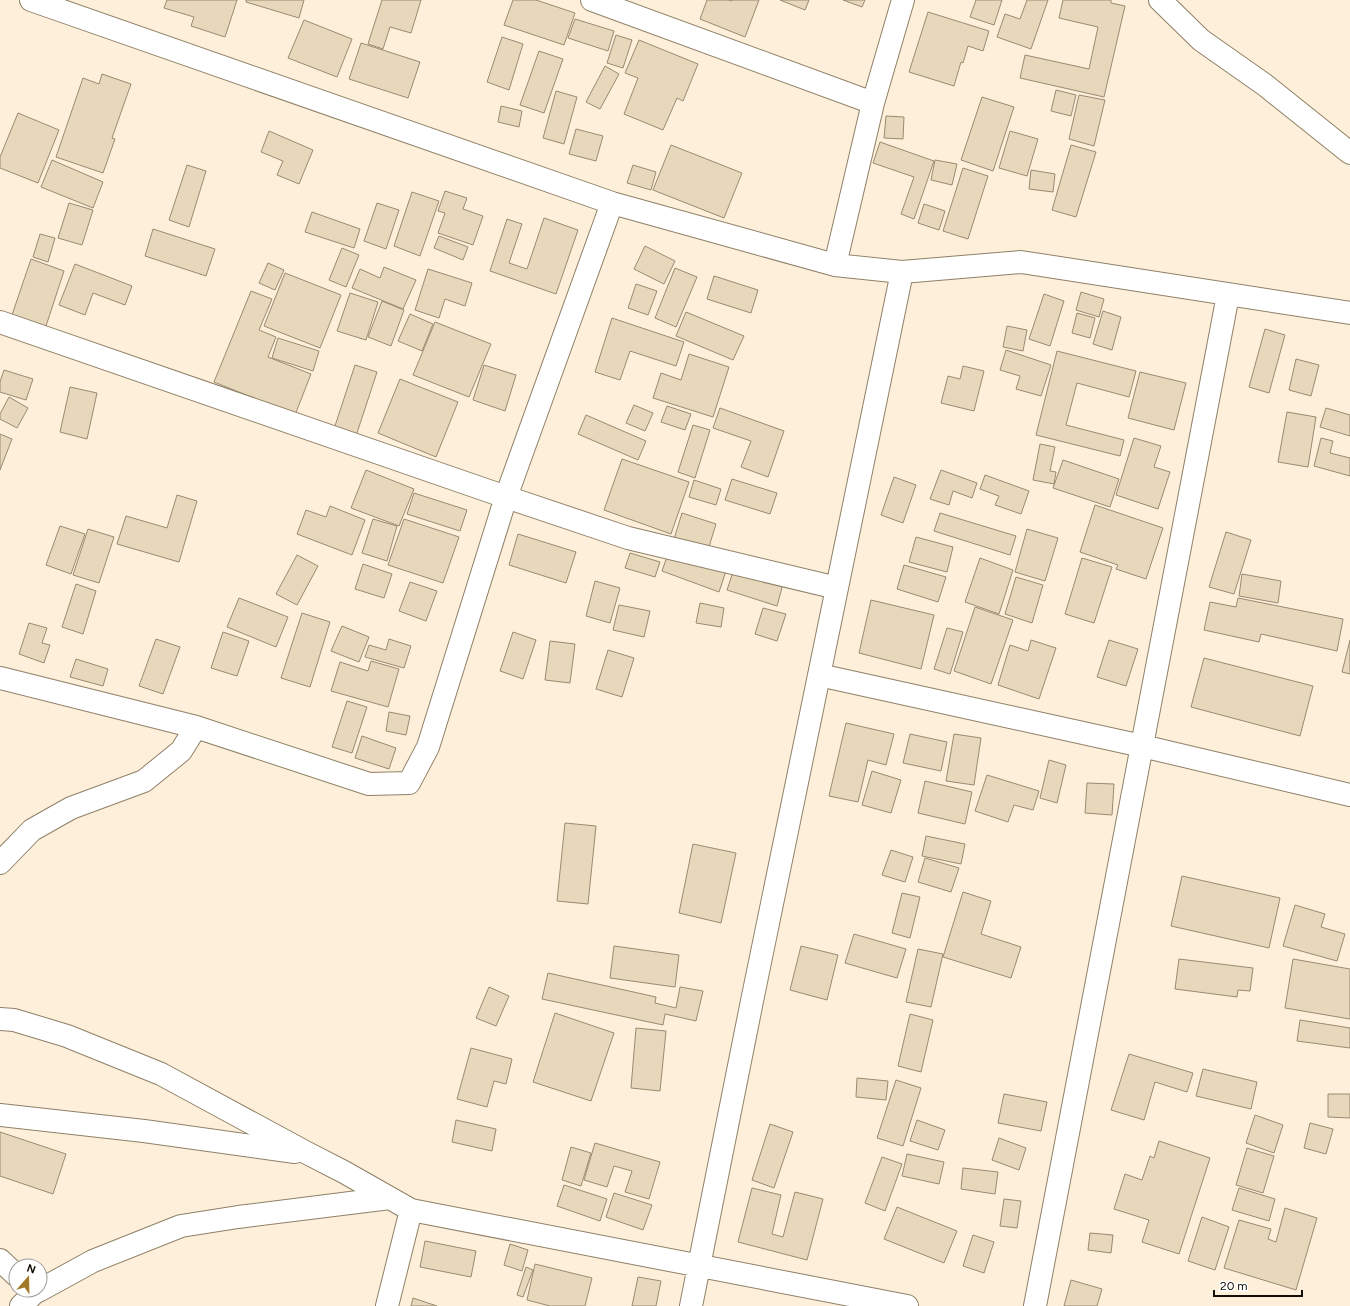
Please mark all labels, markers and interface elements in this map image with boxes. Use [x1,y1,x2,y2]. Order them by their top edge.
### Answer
north arrow [8,1258,48,1298]
text: N [25,1262,37,1277]
scale bar [1214,1272,1302,1298]
text: 20 m [1220,1279,1248,1293]

